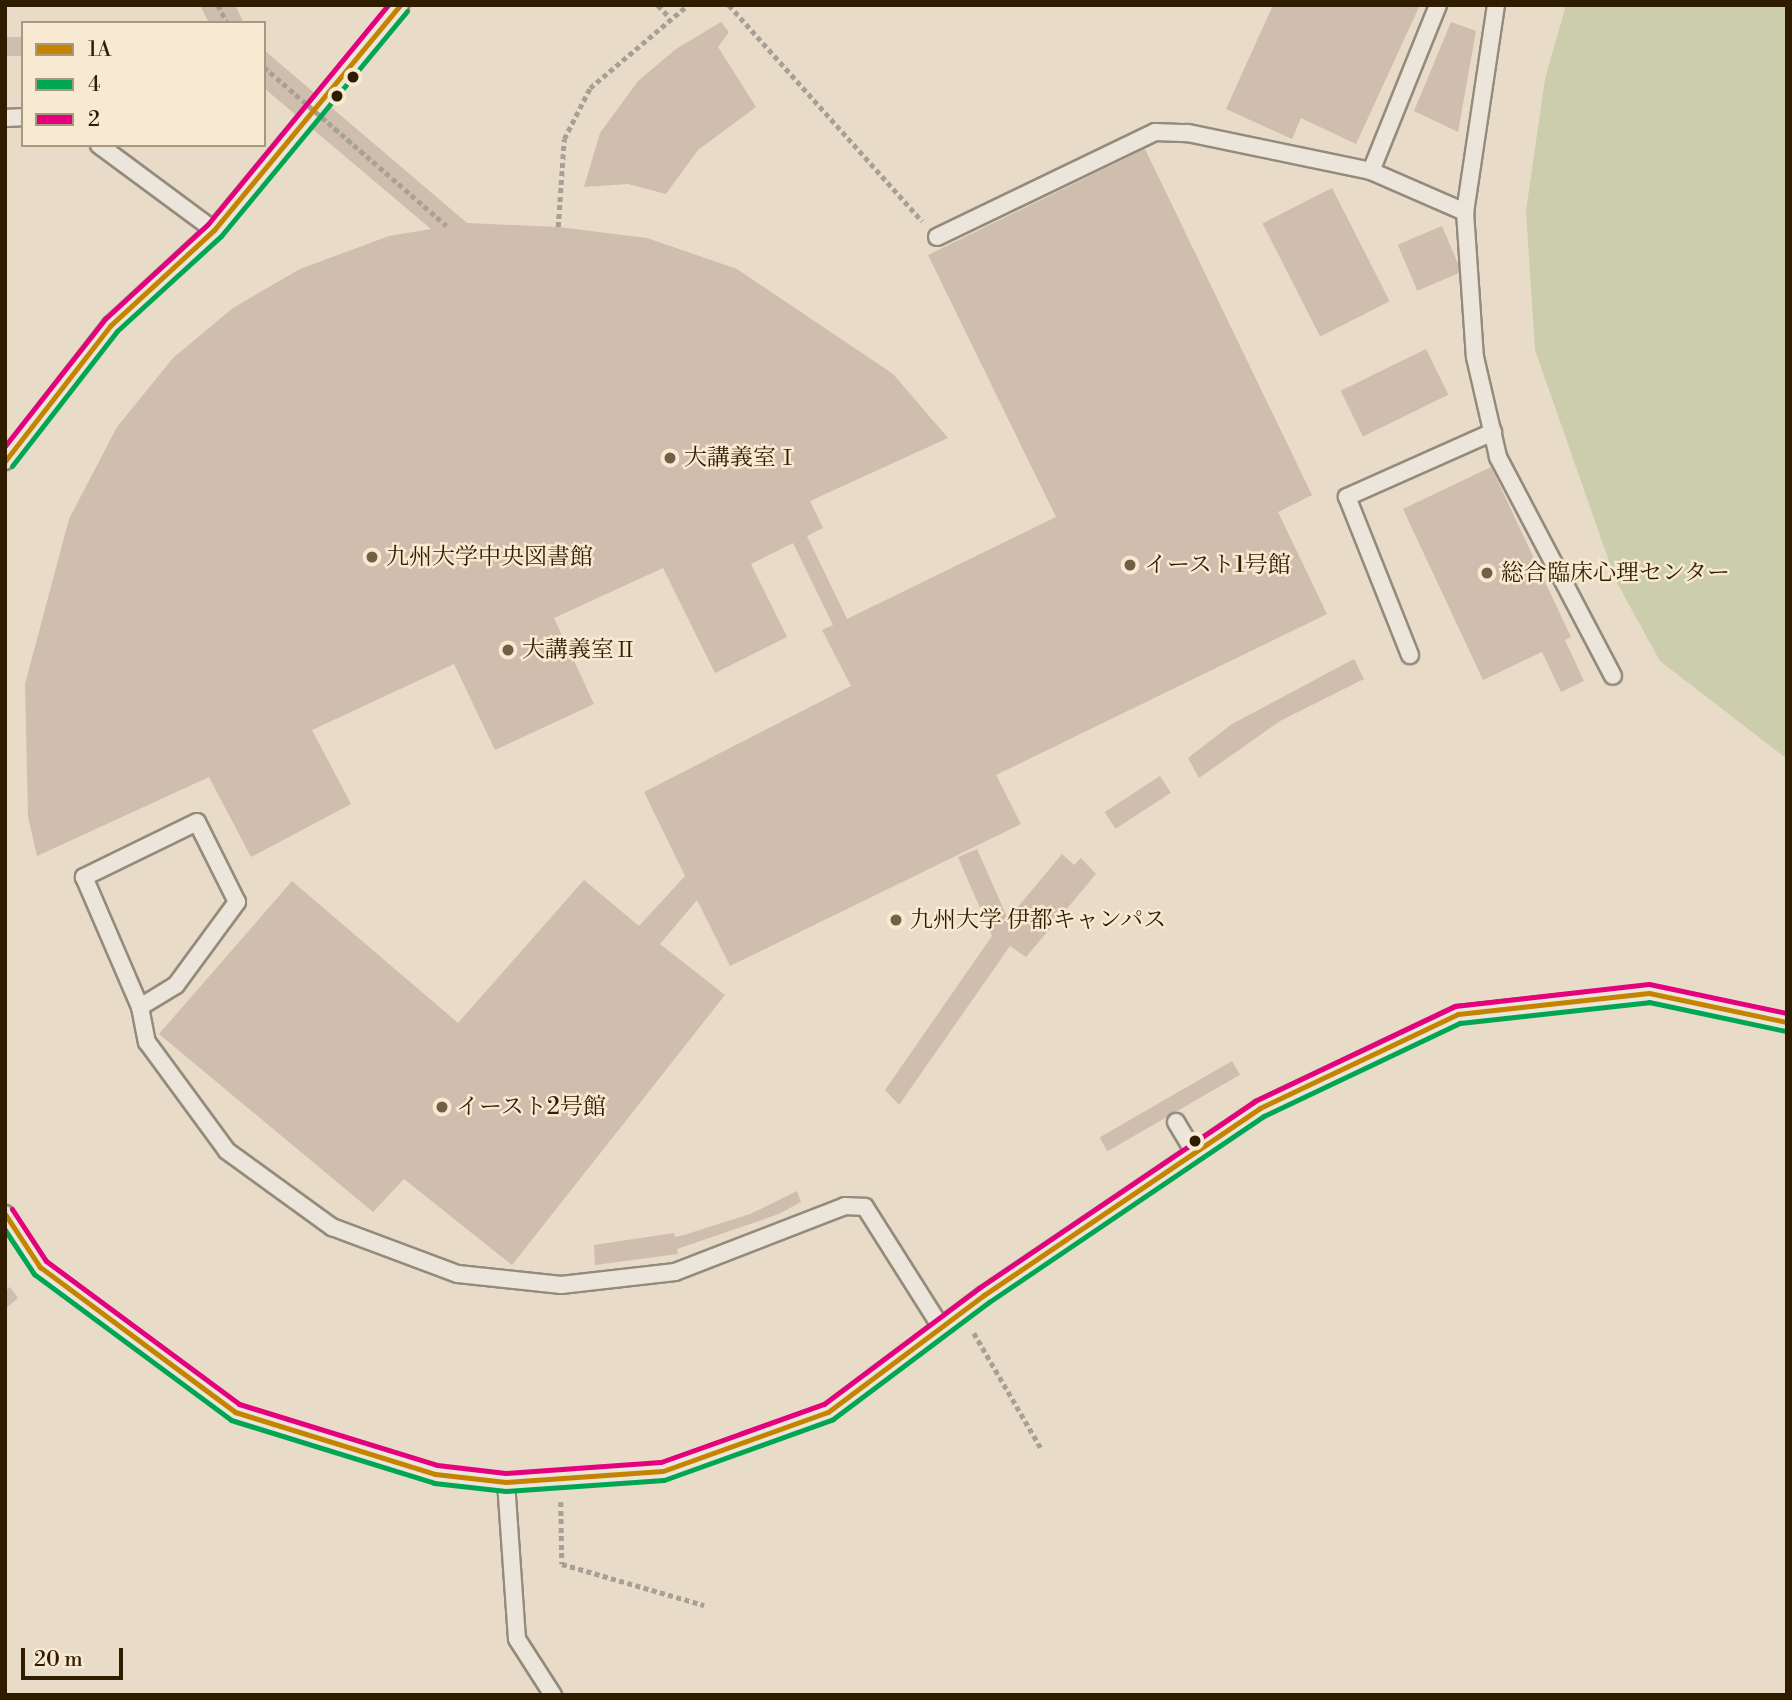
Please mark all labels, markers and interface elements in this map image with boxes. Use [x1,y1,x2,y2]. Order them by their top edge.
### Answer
legend [21,21,266,147]
text: 1A [88,37,111,63]
unlabelled marker [346,70,360,84]
text: 4 [88,72,101,98]
unlabelled marker [330,89,344,103]
text: 2 [88,107,100,133]
place label: 大講義室Ⅰ [684,444,799,472]
marker: 大講義室Ⅰ [662,450,678,466]
place label: 九州大学中央図書館 [386,543,593,571]
marker: 九州大学中央図書館 [364,549,380,565]
place label: イースト1号館 [1144,551,1292,579]
marker: イースト1号館 [1122,557,1138,573]
place label: 総合臨床心理センター [1501,559,1731,587]
marker: 総合臨床心理センター [1479,565,1495,581]
place label: 大講義室Ⅱ [522,636,637,664]
marker: 大講義室Ⅱ [500,642,516,658]
place label: 九州大学 伊都キャンパス [910,906,1168,934]
marker: 九州大学 伊都キャンパス [888,912,904,928]
place label: イースト2号館 [456,1093,607,1121]
marker: イースト2号館 [434,1099,450,1115]
unlabelled marker [1188,1134,1202,1148]
scale bar [24,1634,126,1678]
text: 20 m [34,1647,83,1673]

